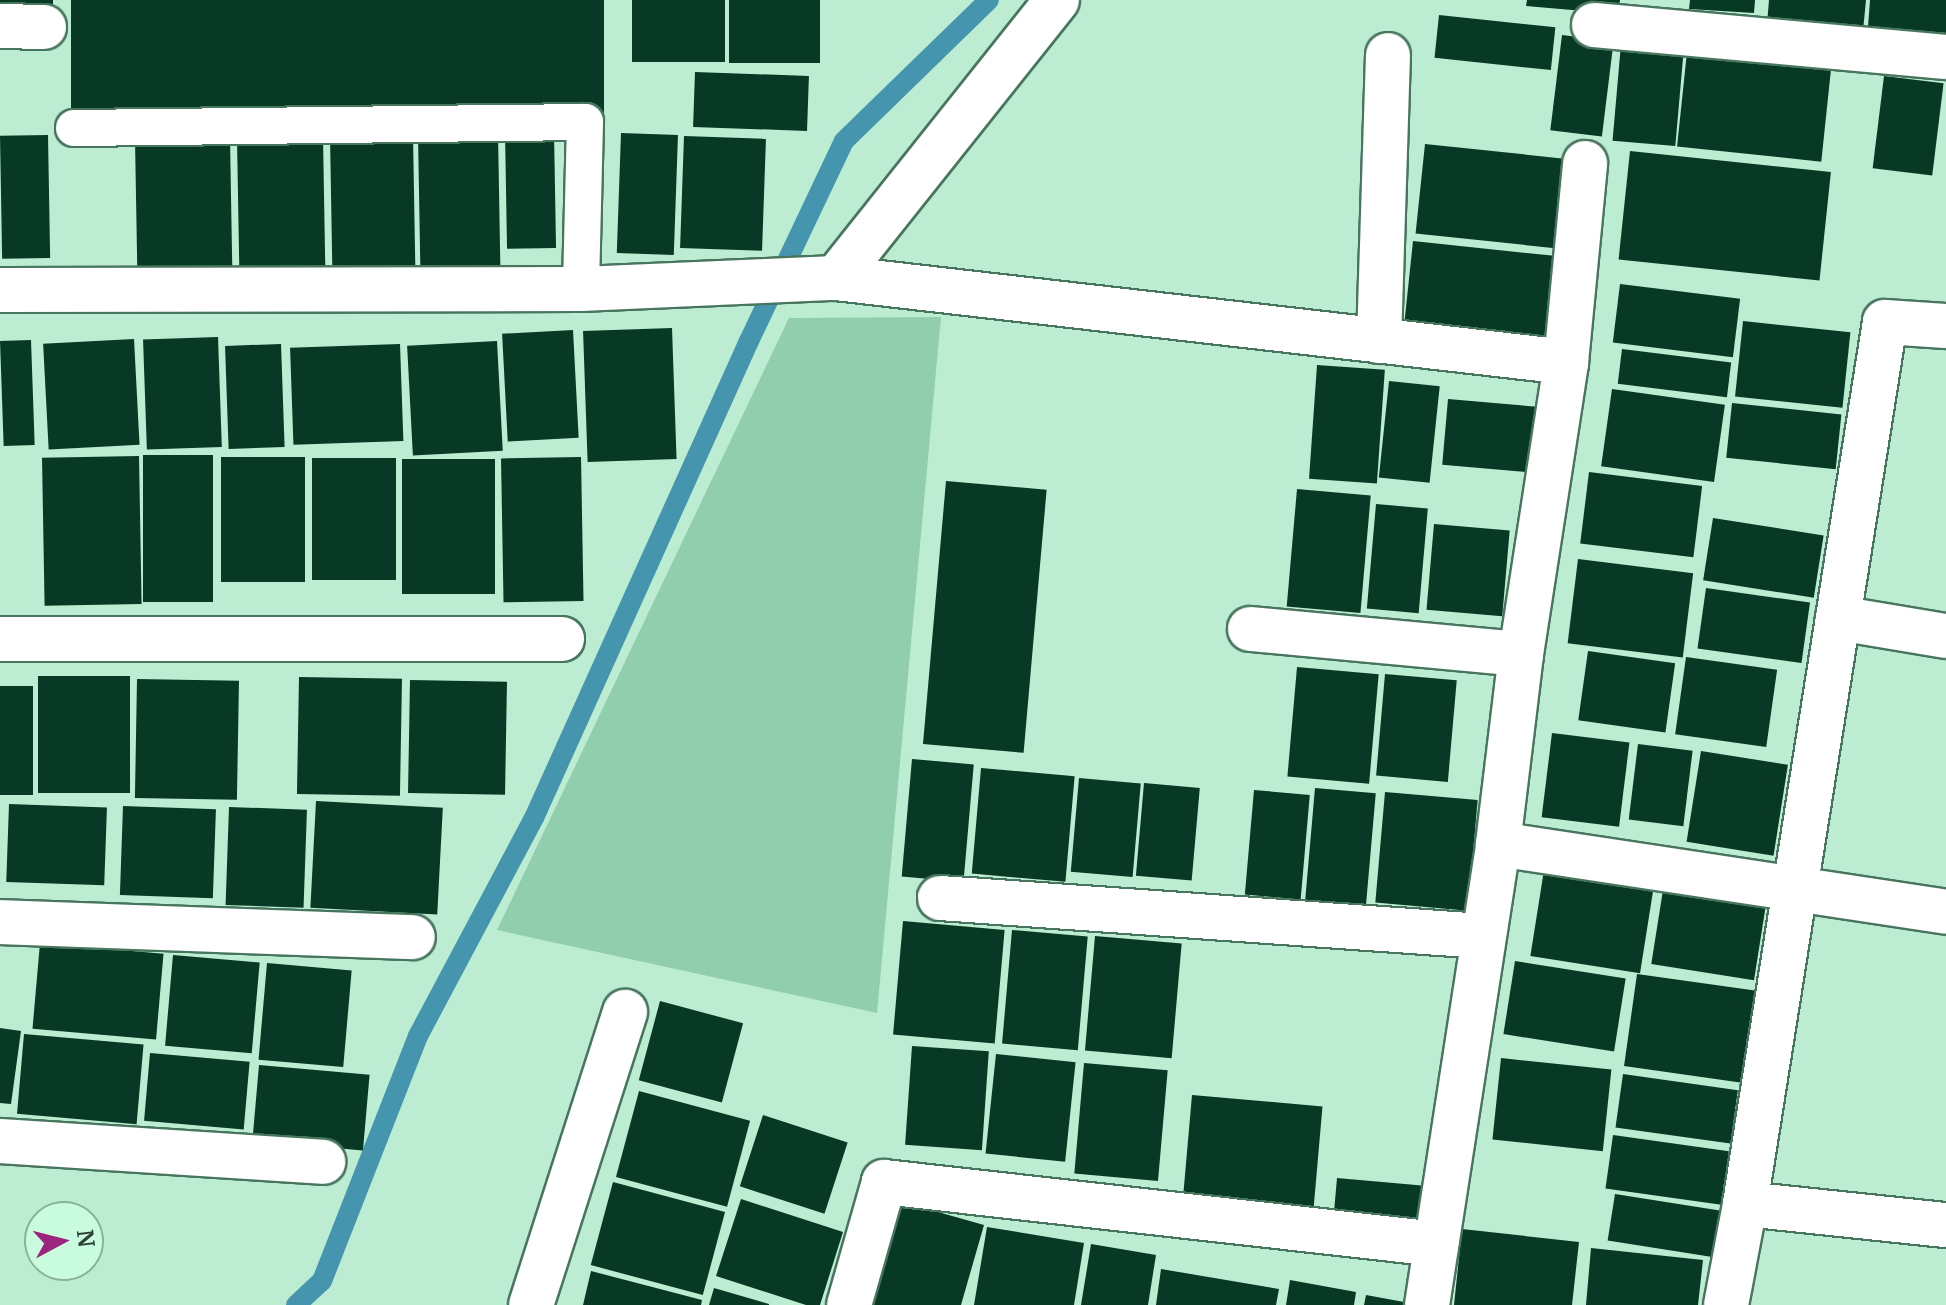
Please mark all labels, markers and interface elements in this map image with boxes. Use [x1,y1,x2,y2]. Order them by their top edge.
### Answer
north arrow [24,1201,104,1281]
text: N [71,1228,101,1249]

